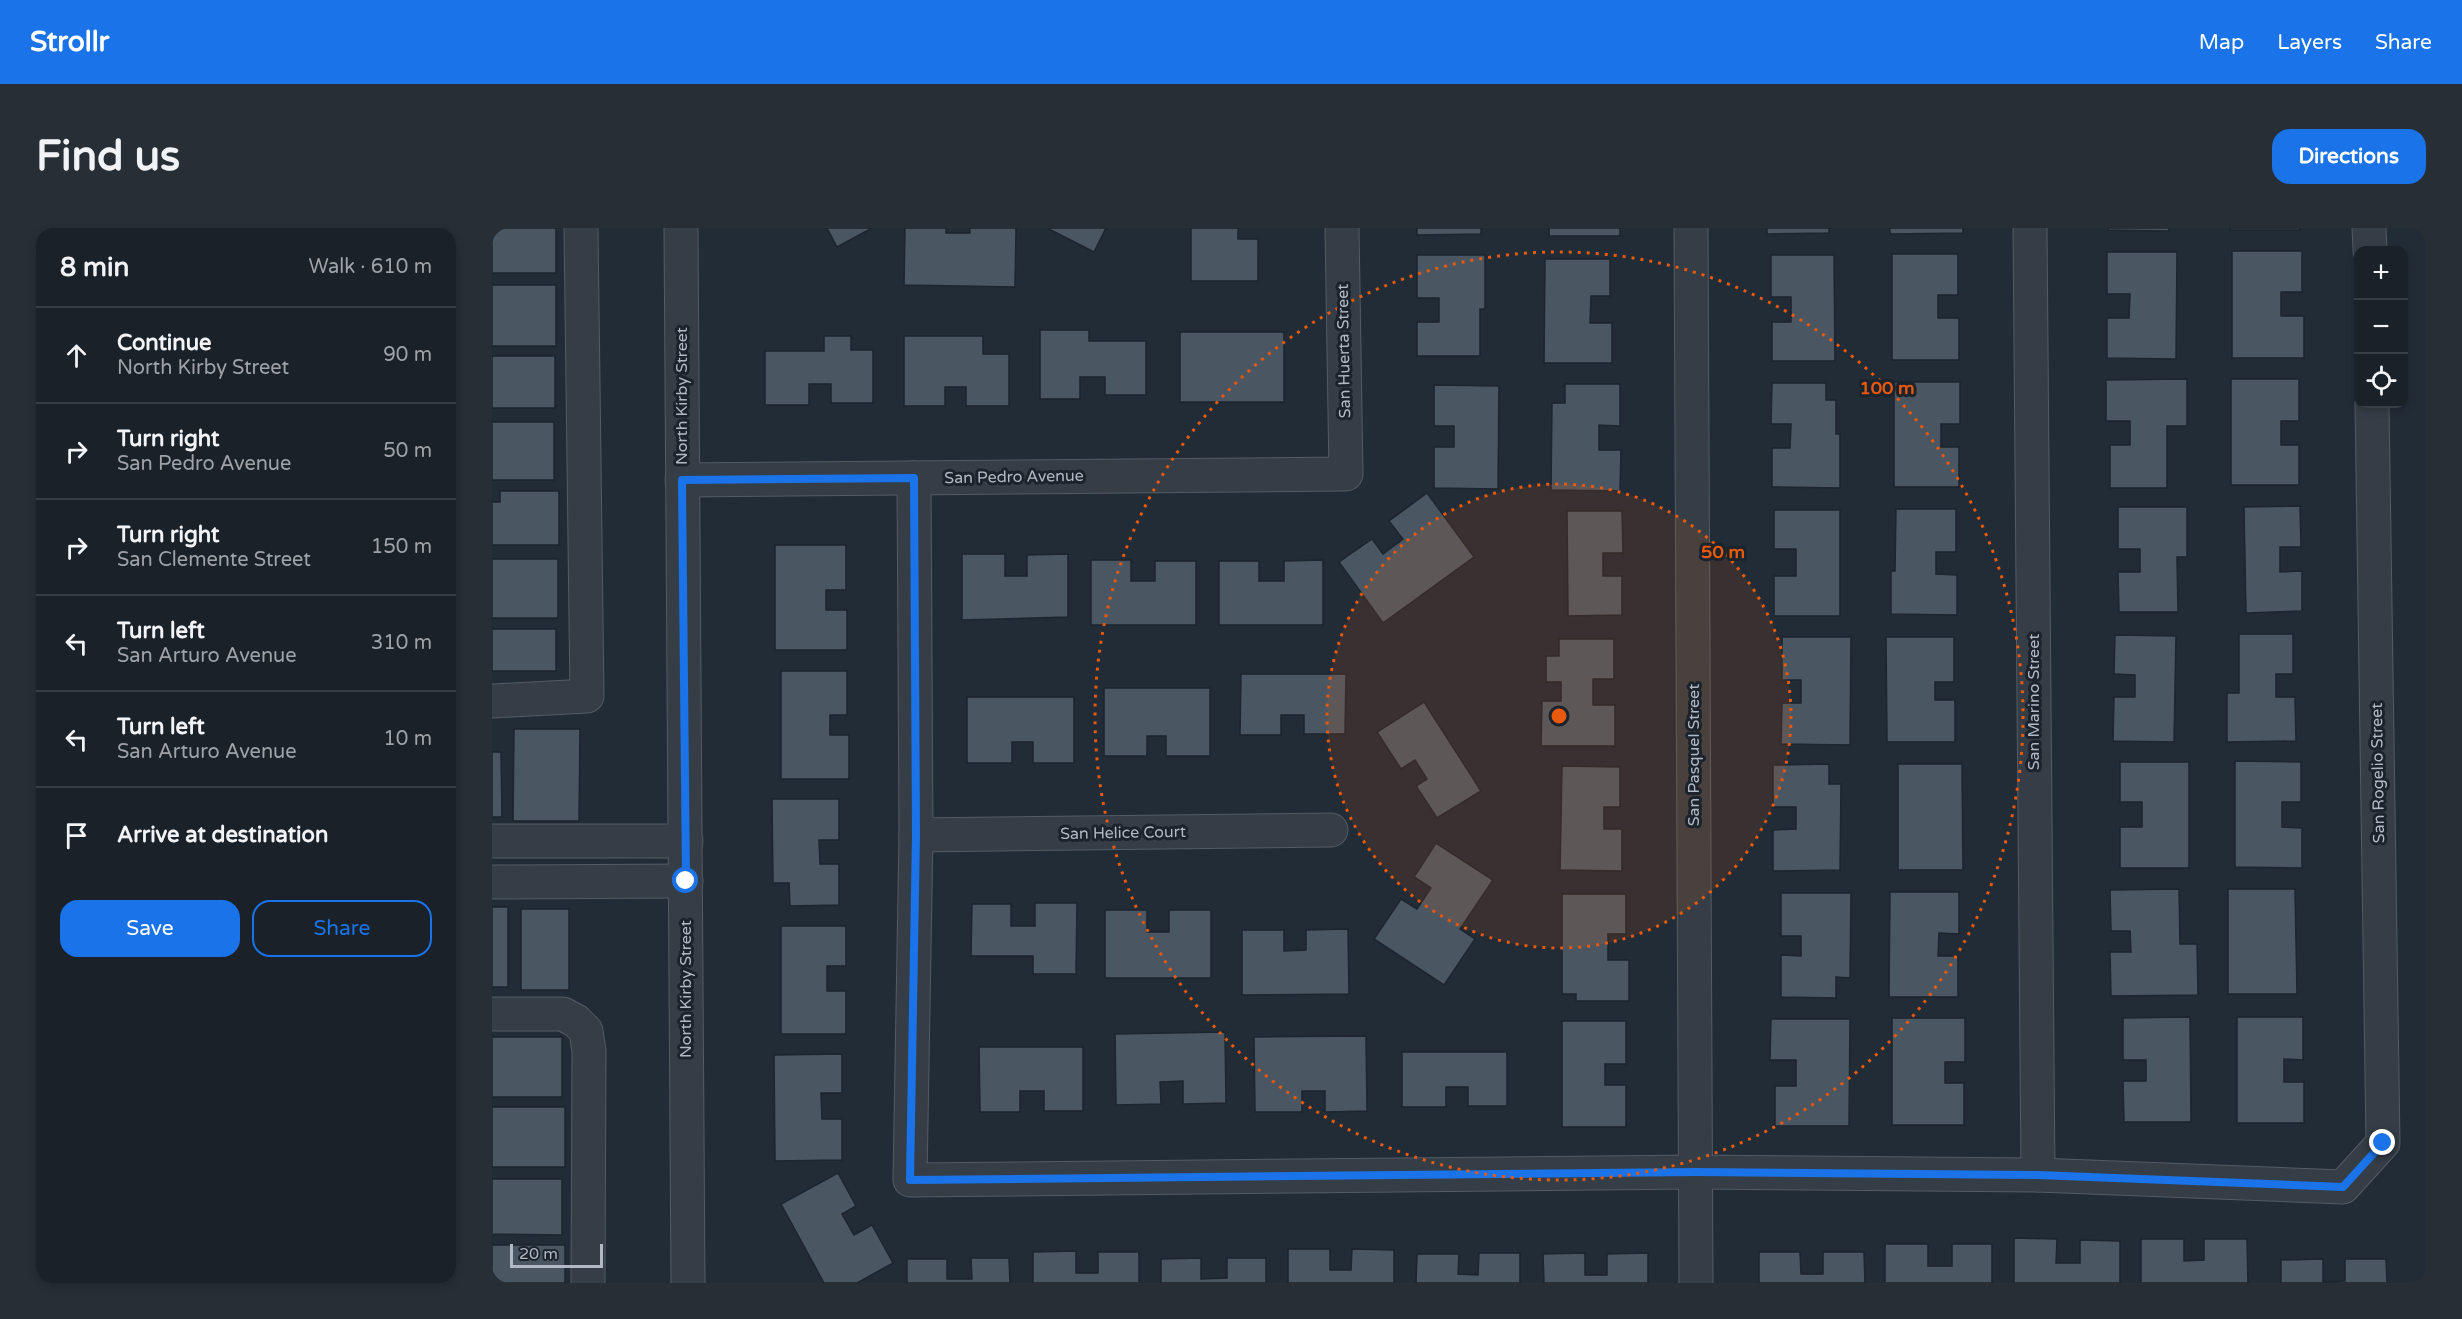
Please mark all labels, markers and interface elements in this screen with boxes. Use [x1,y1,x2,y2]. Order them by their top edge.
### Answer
text: Strollr [30,25,109,59]
text: Map [2199,30,2244,55]
text: Layers [2277,30,2342,55]
text: Share [2375,30,2432,55]
button: Directions [2272,129,2426,184]
text: Find us [36,131,180,182]
map controls [2354,246,2408,408]
button: + [2354,246,2408,300]
text: 8 min [60,252,129,283]
text: Walk · 610 m [309,255,432,279]
street label: San Huerta Street [1333,284,1355,418]
button: − [2354,300,2408,354]
street label: North Kirby Street [672,327,692,465]
text: Continue [117,330,212,356]
icon: ahead [60,339,93,372]
text: 90 m [383,343,432,367]
button: locate [2354,354,2408,408]
text: North Kirby Street [117,356,289,380]
text: 100 m [1859,377,1915,399]
text: Turn right [117,426,219,452]
icon: right [60,435,93,468]
text: 50 m [383,439,432,463]
text: San Pedro Avenue [117,452,291,476]
street label: San Pedro Avenue [944,466,1084,488]
text: Turn right [117,522,219,548]
icon: right [60,531,93,564]
text: 150 m [371,535,432,559]
text: 50 m [1701,541,1745,563]
text: San Clemente Street [117,548,311,572]
text: Turn left [117,618,205,644]
icon: left [60,627,93,660]
text: 310 m [371,631,432,655]
street label: San Marino Street [2024,634,2044,770]
text: San Arturo Avenue [117,644,297,668]
street label: San Pasquel Street [1684,684,1704,826]
street label: San Rogelio Street [2367,703,2389,843]
centre of rings [1549,706,1569,726]
text: Turn left [117,714,205,740]
icon: left [60,723,93,756]
text: 10 m [383,727,432,751]
text: San Arturo Avenue [117,740,297,764]
icon: arrive [60,819,93,852]
text: Arrive at destination [117,822,328,848]
street label: San Helice Court [1060,822,1186,844]
route start [672,867,698,893]
button: Save [60,900,240,957]
button: Share [252,900,432,957]
street label: North Kirby Street [676,920,696,1058]
route end [2369,1129,2395,1155]
scale bar [510,1241,603,1268]
text: 20 m [519,1244,558,1264]

